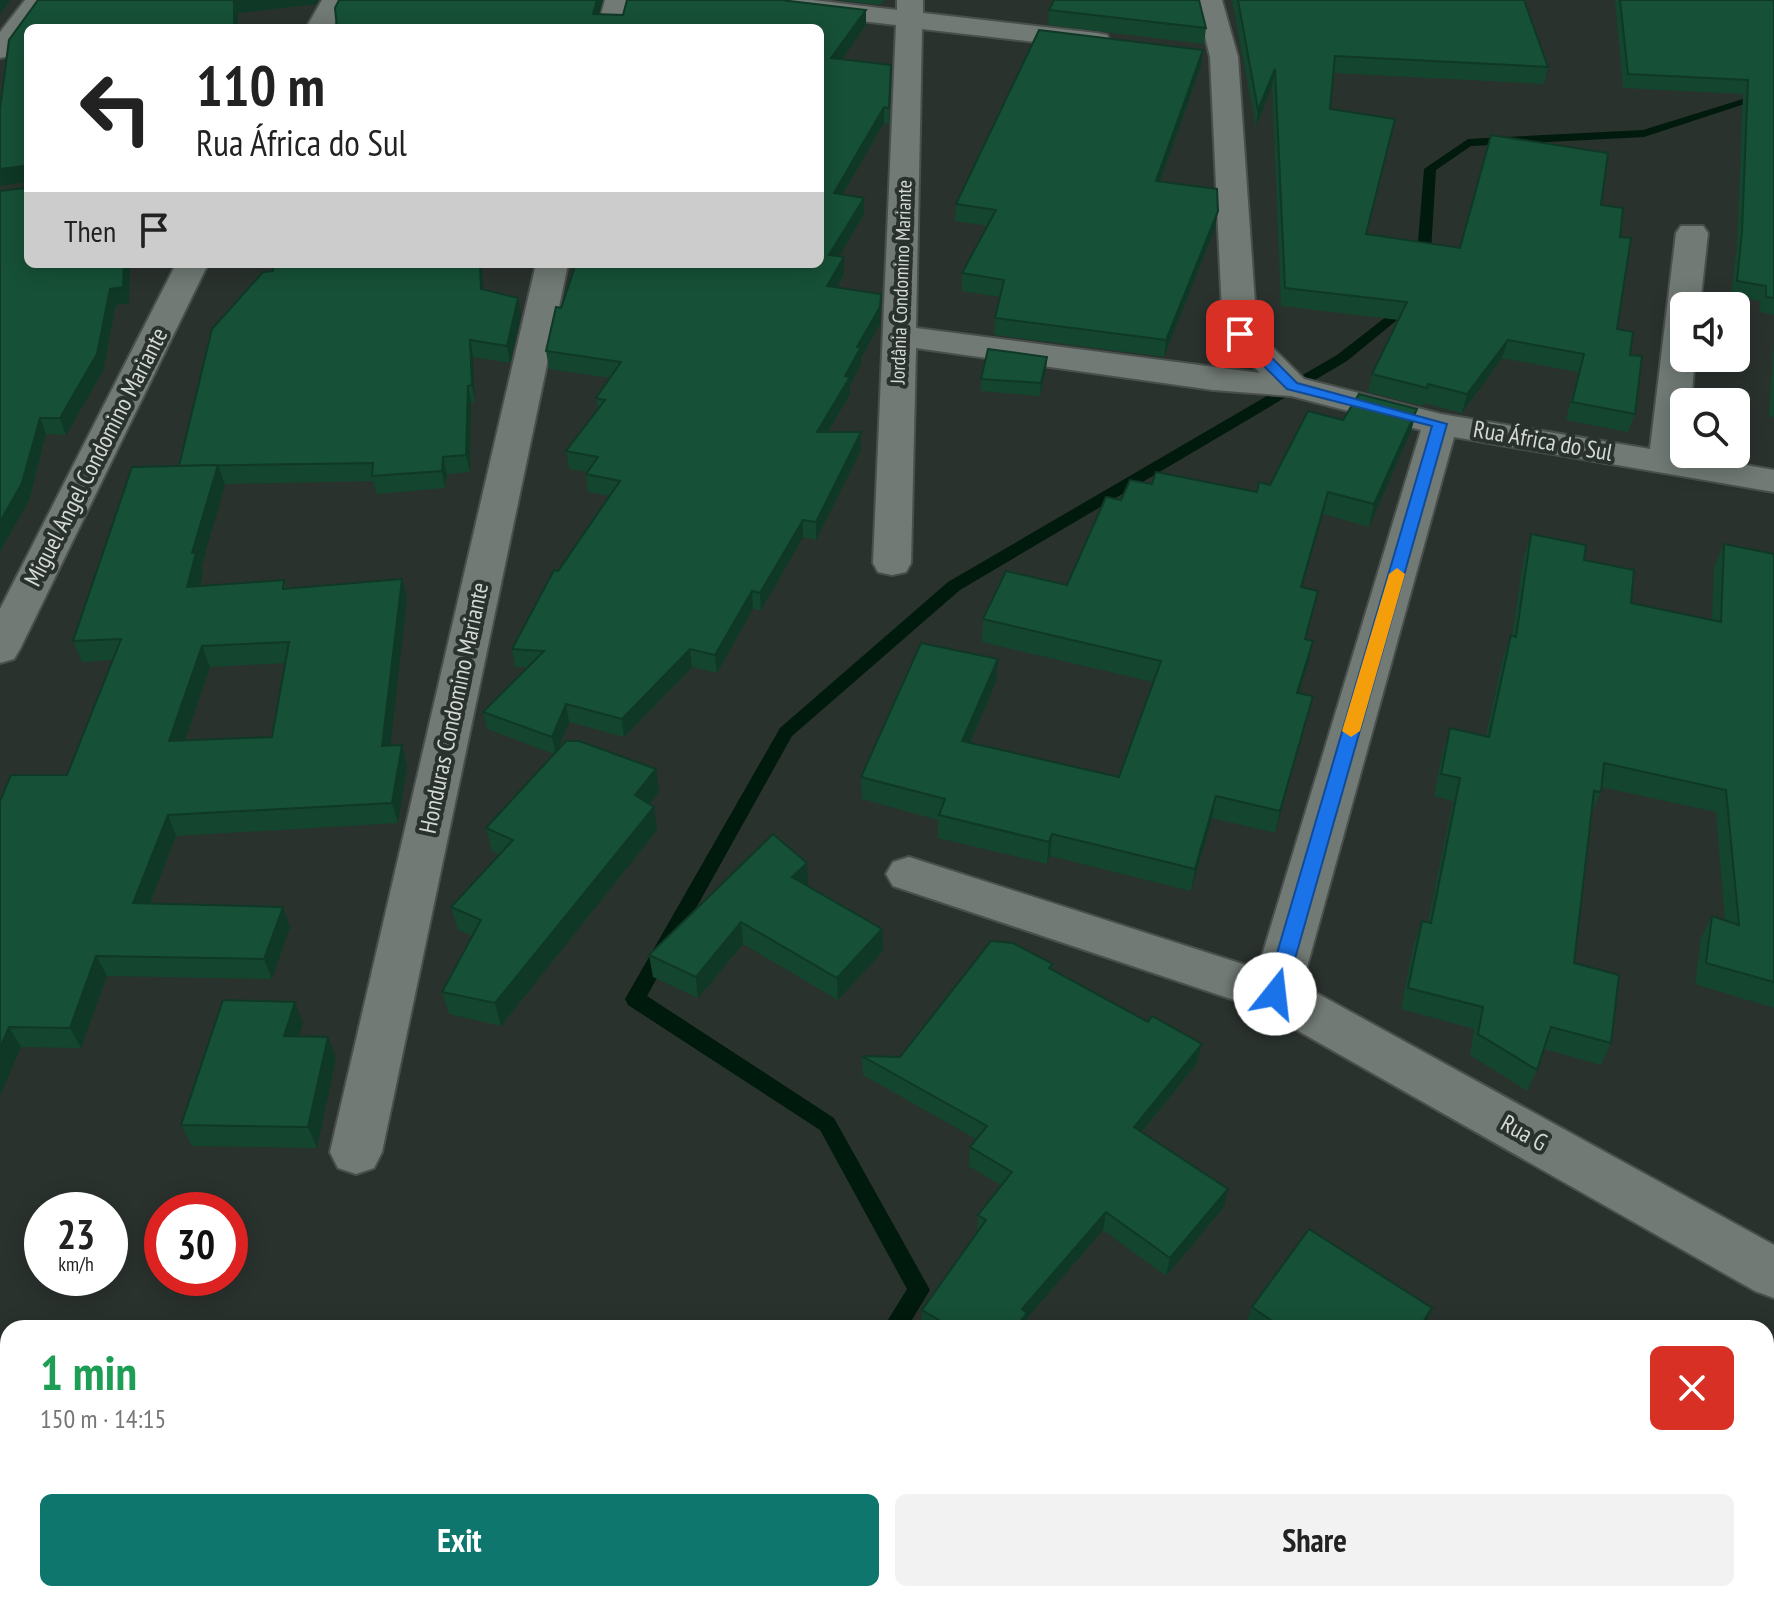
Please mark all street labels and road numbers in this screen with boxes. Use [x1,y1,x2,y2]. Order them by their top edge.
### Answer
street label: Jordânia Condomino Mariante [884,179,918,386]
street label: Miguel Angel Condomino Mariante [17,322,174,591]
street label: Rua África do Sul [1471,413,1615,468]
street label: Honduras Condomino Mariante [412,580,495,836]
street label: Rua G [1496,1107,1553,1158]

